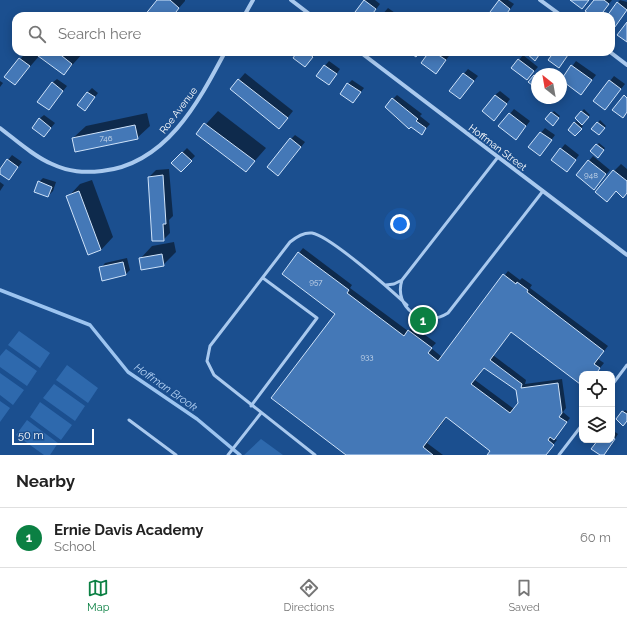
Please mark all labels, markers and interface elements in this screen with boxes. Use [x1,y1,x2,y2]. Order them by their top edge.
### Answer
search box [12,12,615,56]
icon: search [26,23,48,45]
text: Search here [58,25,141,43]
north arrow [531,68,567,104]
street label: Roe Avenue [157,85,200,136]
street label: Hoffman Street [467,122,529,173]
house number: 746 [99,133,113,143]
house number: 948 [584,170,598,180]
your location [390,214,410,234]
house number: 957 [309,277,323,287]
pin: 1 [410,305,436,335]
house number: 933 [360,352,374,362]
water label: Hoffman Brook [132,361,200,414]
map controls [579,371,615,443]
button: locate [579,371,615,407]
button: layers [579,407,615,443]
scale bar [12,427,94,446]
text: 50 m [18,429,44,442]
text: Nearby [16,471,75,491]
text: Ernie Davis Academy [54,521,204,539]
text: 1 [26,530,32,545]
text: 60 m [580,530,611,545]
text: School [54,539,96,554]
tab: Map [87,577,109,614]
tab: Directions [284,577,334,614]
tab: Saved [508,577,540,614]

